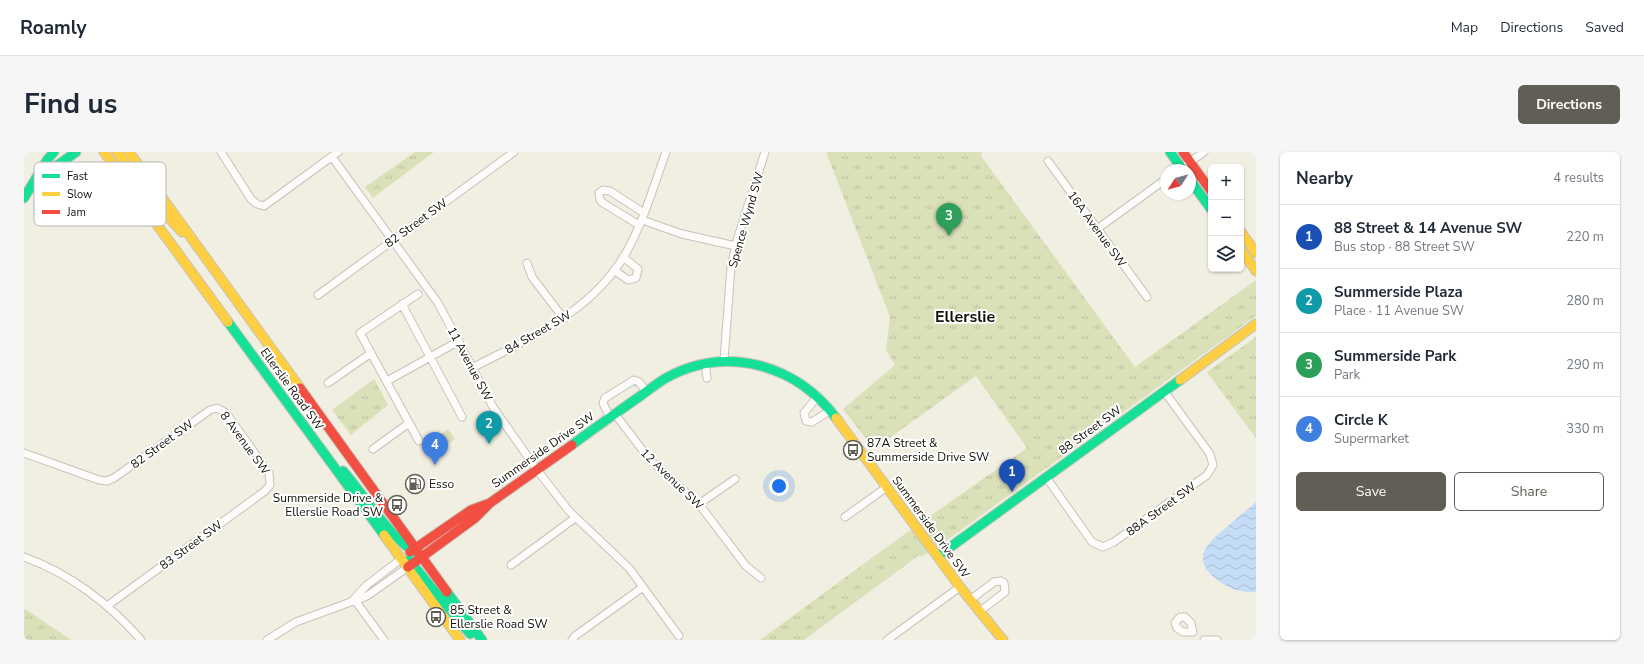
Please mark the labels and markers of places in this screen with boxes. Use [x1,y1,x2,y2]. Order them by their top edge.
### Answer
pin: 3 [936,203,962,236]
pin: 2 [476,411,502,444]
pin: 4 [422,432,448,465]
place label: 87A Street & Summerside Drive SW [867,435,989,465]
bus stop icon: 87A Street & Summerside Drive SW [842,439,864,461]
pin: 1 [999,459,1025,492]
fuel station icon: Esso [404,473,426,495]
place label: Esso [429,476,454,492]
place label: Summerside Drive & Ellerslie Road SW [273,490,384,520]
bus stop icon: Summerside Drive & Ellerslie Road SW [386,494,408,516]
place label: 85 Street & Ellerslie Road SW [450,602,548,632]
bus stop icon: 85 Street & Ellerslie Road SW [425,606,447,628]

